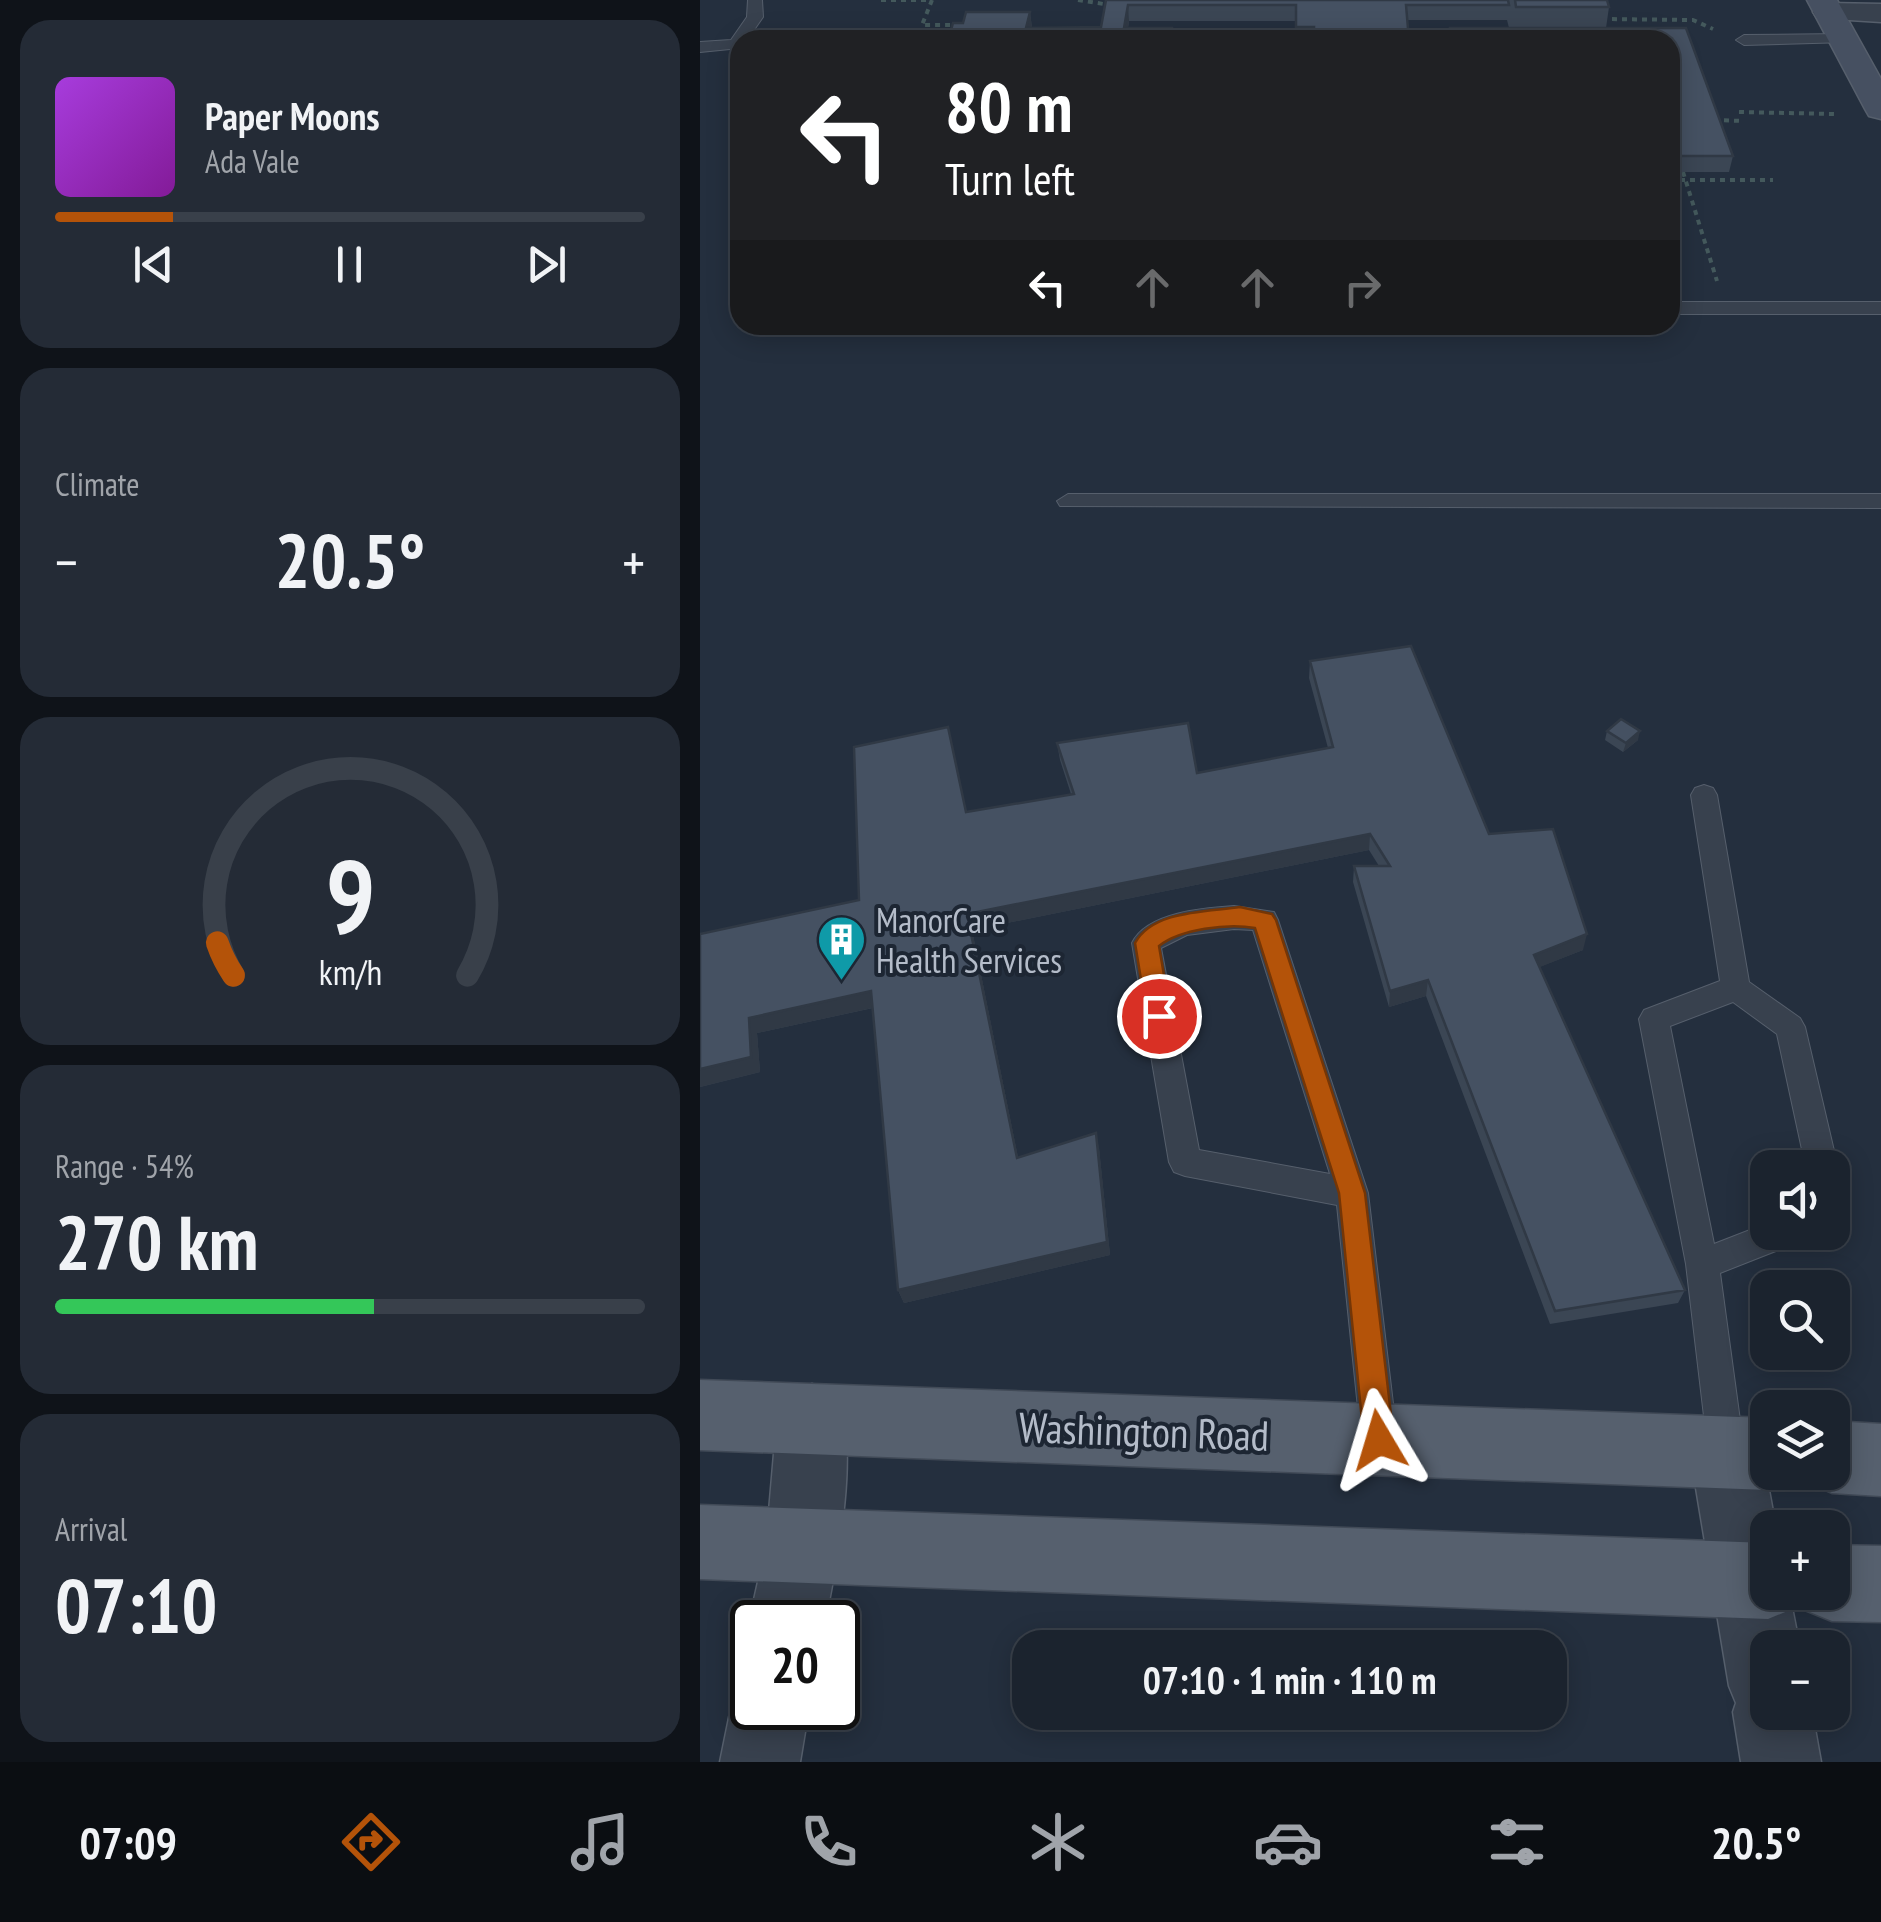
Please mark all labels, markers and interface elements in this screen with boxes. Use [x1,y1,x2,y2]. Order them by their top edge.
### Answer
text: 80 m [945,61,1073,151]
icon: left [780,70,910,200]
text: Paper Moons [205,91,380,140]
text: Ada Vale [205,140,300,182]
text: Turn left [945,149,1075,207]
icon: previous [126,237,181,292]
icon: pause [322,237,377,292]
icon: next [519,237,574,292]
icon: left [1020,260,1075,315]
icon: ahead [1125,260,1180,315]
icon: ahead [1230,260,1285,315]
icon: right [1335,260,1390,315]
text: Climate [55,463,139,505]
text: 20.5° [275,512,425,609]
text: − [55,526,78,597]
text: + [622,526,645,597]
text: 9 [325,827,375,962]
place label: ManorCare Health Services [876,897,1062,983]
building icon: ManorCare Health Services [815,914,867,982]
text: km/h [318,949,382,995]
pin [1117,974,1202,1059]
icon: arrive [1132,989,1187,1044]
text: Range · 54% [55,1145,194,1187]
map controls [1750,1150,1850,1730]
button: sound [1750,1150,1850,1250]
text: 270 km [55,1194,259,1291]
button: search [1750,1270,1850,1370]
position arrow [1327,1388,1431,1492]
button: layers [1750,1390,1850,1490]
street label: Washington Road [1018,1399,1270,1463]
text: Arrival [55,1508,127,1550]
button: + [1750,1510,1850,1610]
text: 07:10 [55,1557,217,1654]
speed limit sign: 20 [730,1600,860,1730]
button: − [1750,1630,1850,1730]
text: 07:10 · 1 min · 110 m [1143,1655,1436,1704]
icon: directions [336,1807,406,1877]
icon: music [565,1807,635,1877]
icon: phone [794,1807,864,1877]
icon: climate [1023,1807,1093,1877]
icon: car [1253,1807,1323,1877]
icon: filters [1482,1807,1552,1877]
text: 07:09 [80,1813,177,1871]
text: 20.5° [1711,1813,1801,1871]

